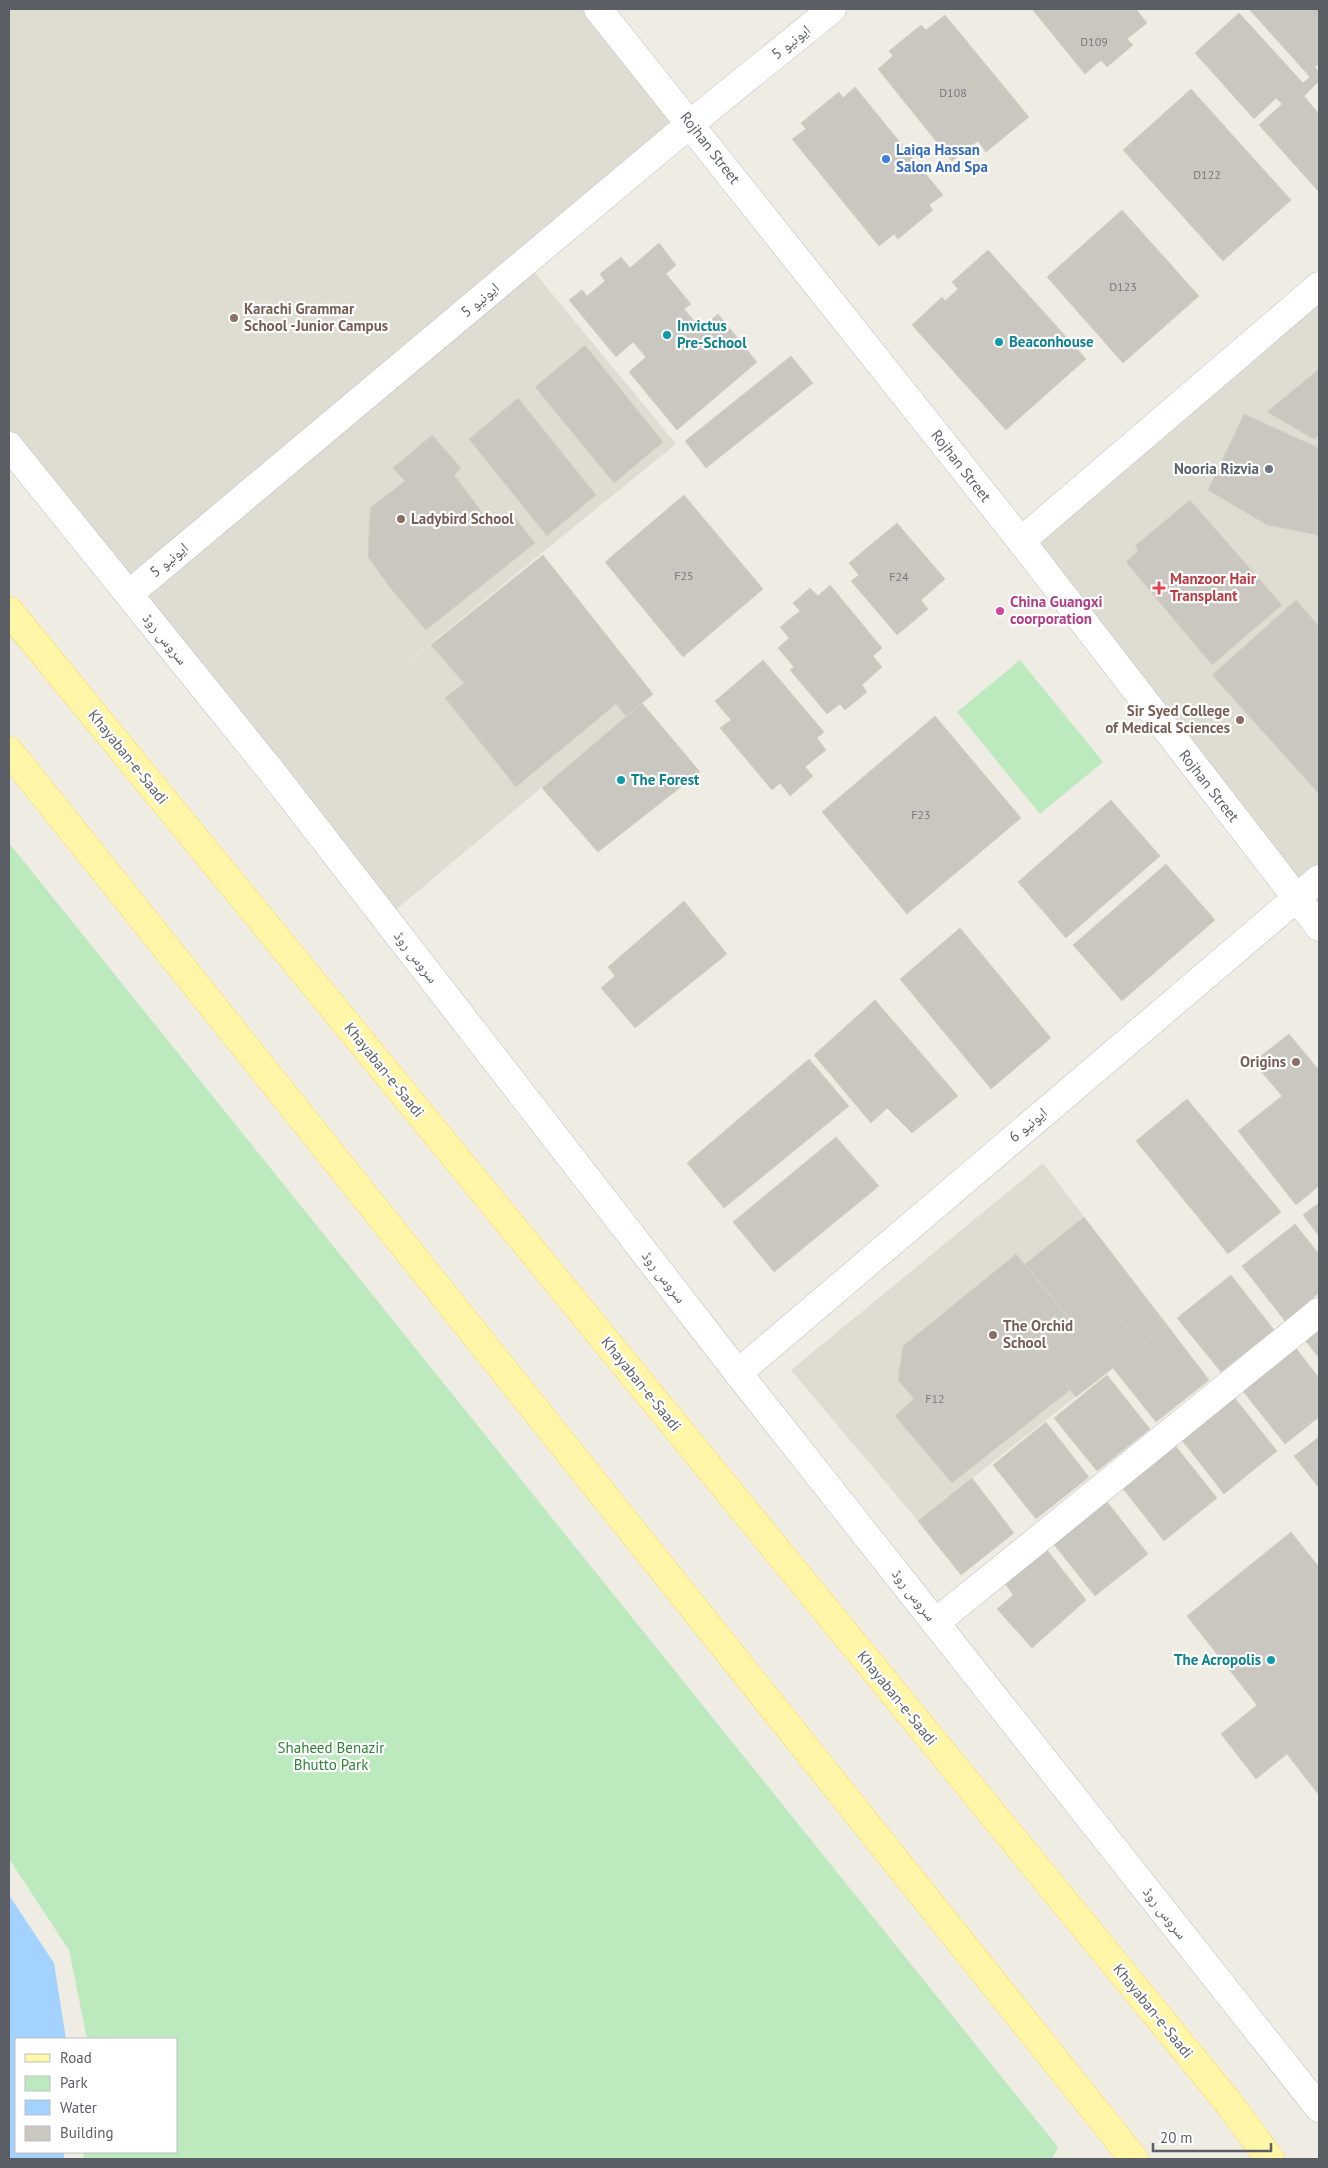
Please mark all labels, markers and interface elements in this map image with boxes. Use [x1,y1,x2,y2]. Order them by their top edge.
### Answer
street label: ایونیو 5 [767,20,814,63]
house number: D109 [1080,34,1108,49]
house number: D108 [939,85,967,100]
street label: Rojhan Street [676,108,744,188]
place label: Laiqa Hassan Salon And Spa [896,140,988,176]
marker: Laiqa Hassan Salon And Spa [880,153,892,165]
house number: D122 [1193,167,1221,182]
street label: ایونیو 5 [457,278,503,321]
house number: D123 [1109,279,1137,294]
place label: Karachi Grammar School -Junior Campus [244,299,388,335]
marker: Karachi Grammar School -Junior Campus [228,312,240,324]
place label: Invictus Pre-School [677,316,747,352]
marker: Invictus Pre-School [661,329,673,341]
place label: Beaconhouse [1009,332,1094,351]
marker: Beaconhouse [993,336,1005,348]
street label: Rojhan Street [927,426,995,506]
place label: Nooria Rizvia [1174,459,1259,478]
marker: Nooria Rizvia [1263,463,1275,475]
place label: Ladybird School [411,509,514,528]
marker: Ladybird School [395,513,407,525]
street label: ایونیو 5 [146,538,192,581]
house number: F25 [674,568,694,583]
house number: F24 [889,569,909,584]
place label: Manzoor Hair Transplant [1170,569,1257,605]
marker: Manzoor Hair Transplant [1152,581,1166,595]
place label: China Guangxi coorporation [1010,592,1103,628]
marker: China Guangxi coorporation [994,605,1006,617]
street label: سروس روڈ [138,609,192,669]
place label: Sir Syed College of Medical Sciences [1105,701,1230,737]
street label: Khayaban-e-Saadi [84,706,172,808]
marker: Sir Syed College of Medical Sciences [1234,714,1246,726]
street label: Rojhan Street [1175,746,1243,826]
place label: The Forest [631,770,700,789]
marker: The Forest [615,774,627,786]
house number: F23 [911,807,931,822]
street label: سروس روڈ [389,927,443,987]
street label: Khayaban-e-Saadi [340,1019,428,1121]
place label: Origins [1240,1052,1286,1071]
marker: Origins [1290,1056,1302,1068]
street label: ایونیو 6 [1005,1103,1051,1146]
street label: سروس روڈ [637,1247,691,1307]
place label: The Orchid School [1003,1316,1073,1352]
marker: The Orchid School [987,1329,999,1341]
street label: Khayaban-e-Saadi [597,1333,685,1435]
house number: F12 [925,1391,945,1406]
street label: سروس روڈ [887,1565,941,1625]
street label: Khayaban-e-Saadi [853,1647,941,1749]
place label: The Acropolis [1174,1650,1261,1669]
marker: The Acropolis [1265,1654,1277,1666]
park label: Shaheed Benazir Bhutto Park [278,1738,384,1774]
street label: سروس روڈ [1138,1883,1192,1943]
street label: Khayaban-e-Saadi [1109,1960,1197,2062]
legend [15,2038,178,2153]
text: Road [60,2048,92,2067]
text: Park [60,2073,88,2092]
text: Water [60,2098,97,2117]
scale bar [1153,2120,1270,2152]
text: Building [60,2123,114,2142]
text: 20 m [1160,2128,1193,2147]

